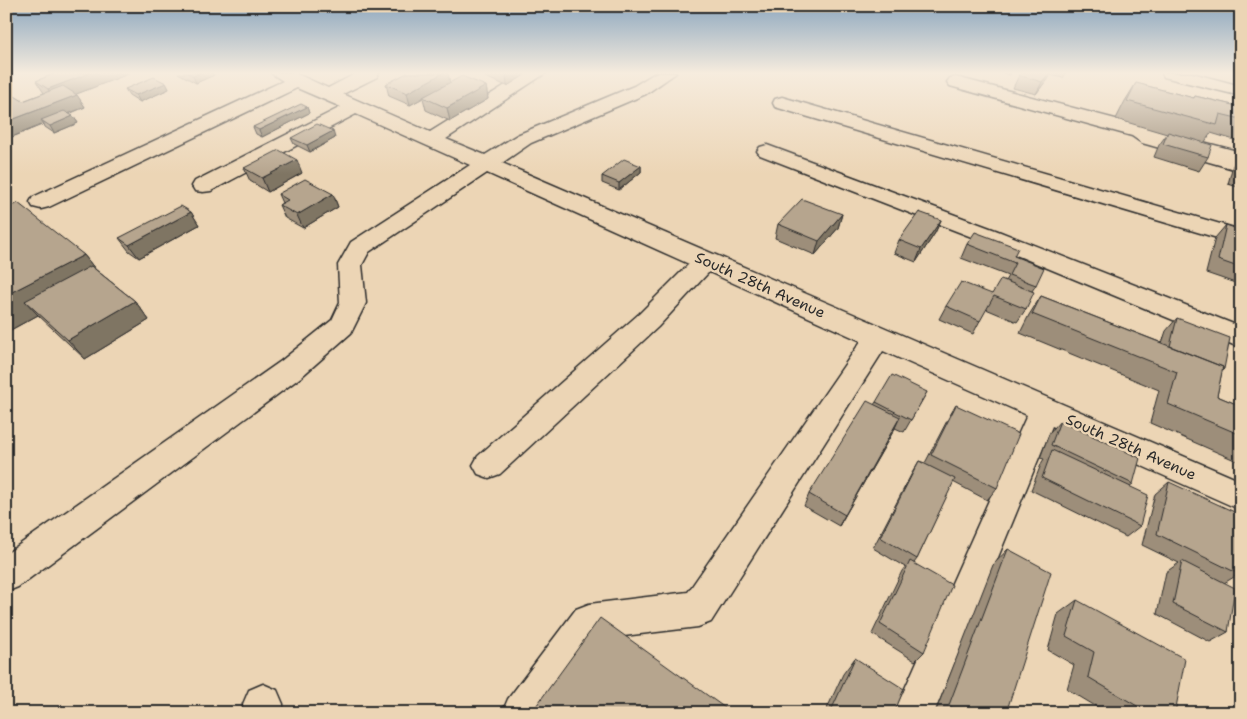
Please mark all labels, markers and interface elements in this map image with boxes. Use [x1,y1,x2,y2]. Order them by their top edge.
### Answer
street label: South 28th Avenue [692,247,828,323]
street label: South 28th Avenue [1063,409,1199,485]

